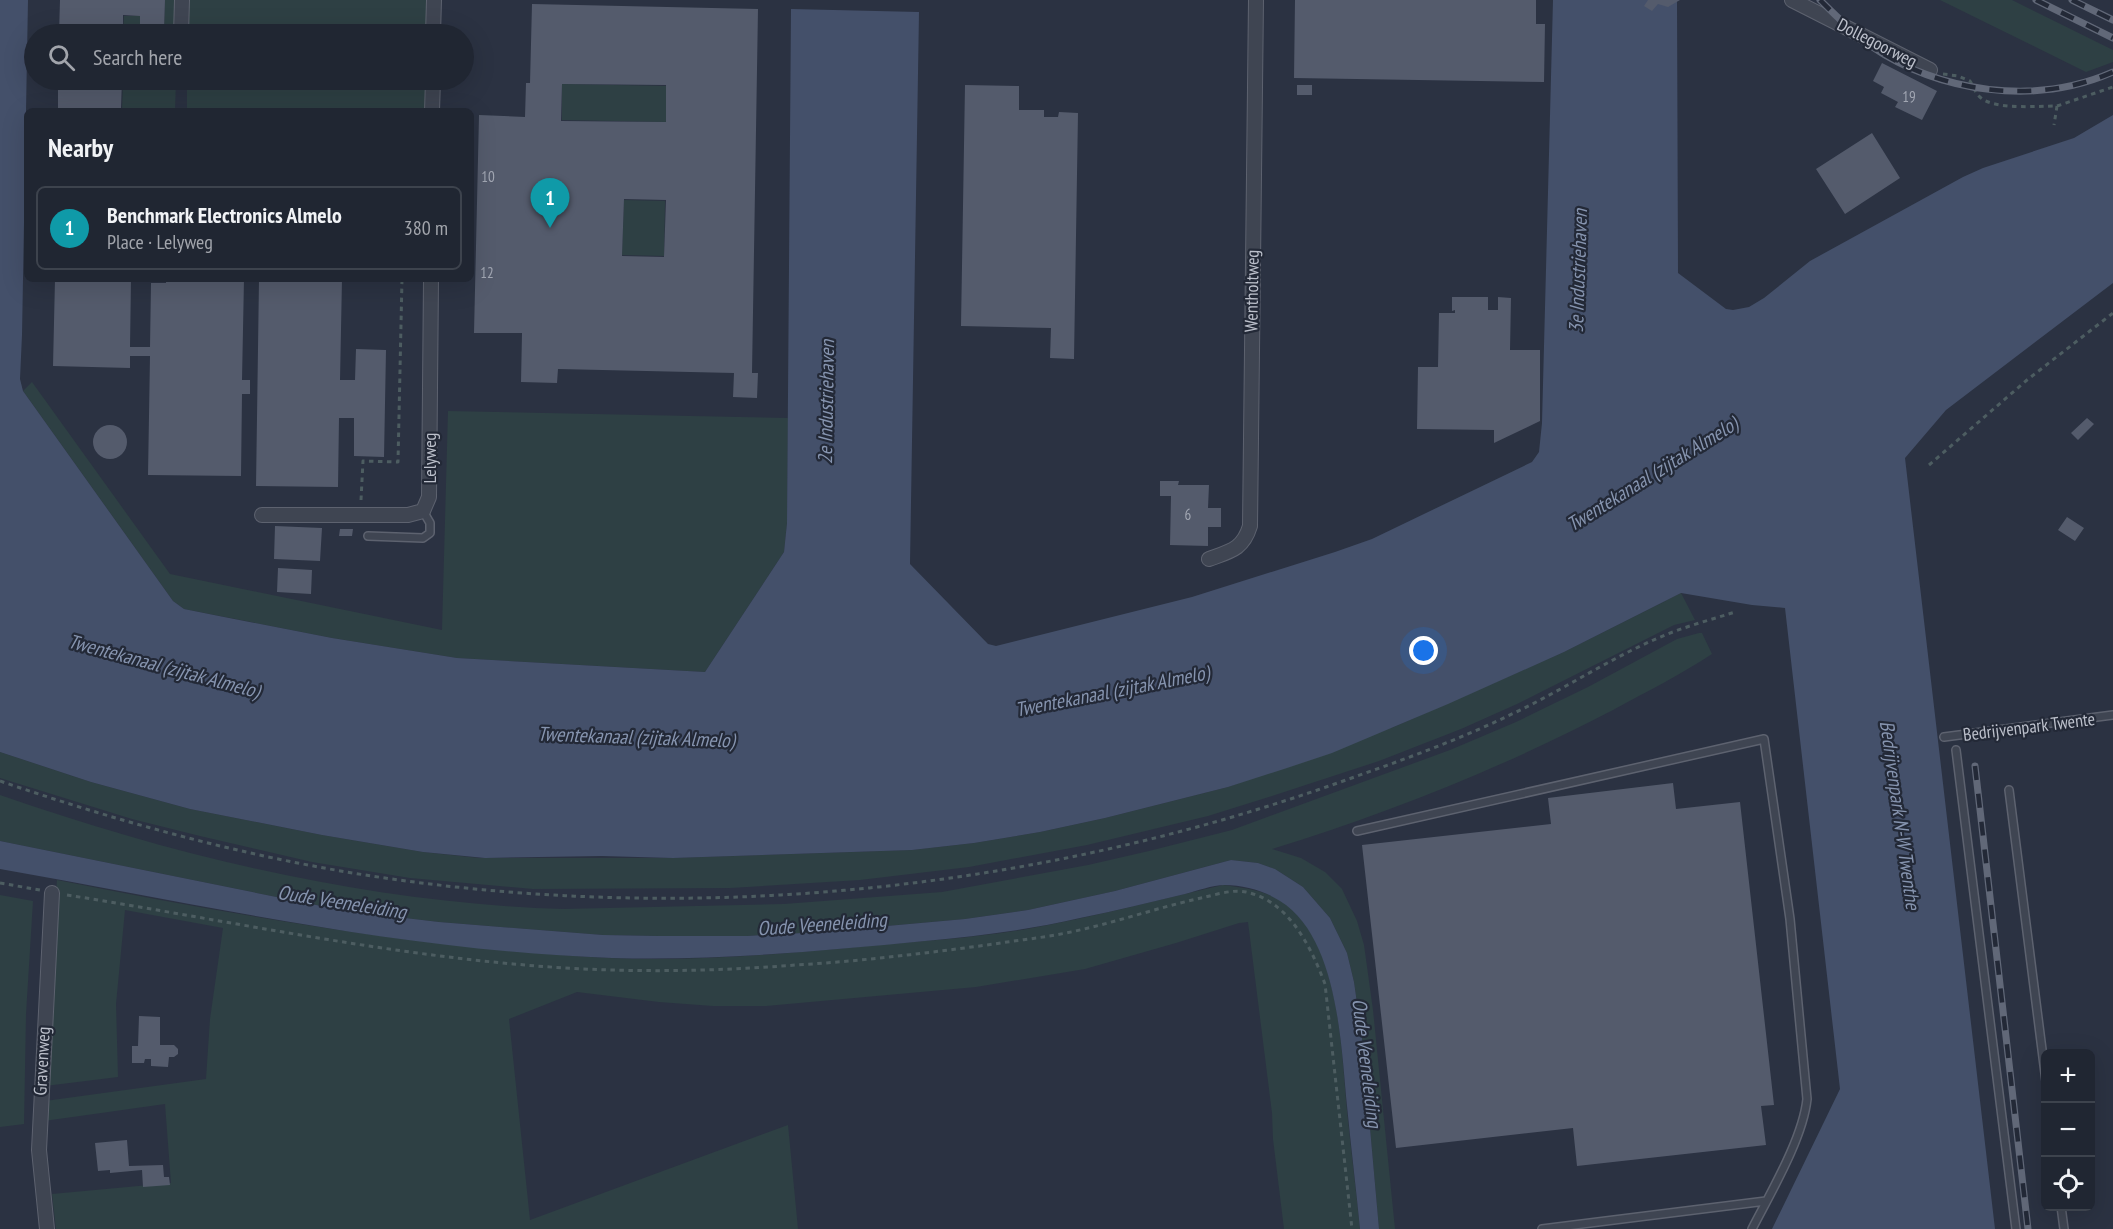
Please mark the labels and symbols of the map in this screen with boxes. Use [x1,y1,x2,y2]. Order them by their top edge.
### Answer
street label: Dollegoorweg [1833,13,1921,72]
house number: 19 [1902,87,1916,106]
house number: 10 [481,167,495,186]
pin: 1 [530,178,570,228]
water label: 3e Industriehaven [1563,207,1593,334]
street label: Wentholtweg [1239,250,1264,332]
house number: 12 [480,263,494,282]
water label: 2e Industriehaven [812,338,840,464]
water label: Twentekanaal (zijtak Almelo) [1562,410,1744,537]
street label: Lelyweg [418,433,441,483]
house number: 6 [1185,505,1192,524]
water label: Twentekanaal (zijtak Almelo) [66,628,265,705]
your location [1409,636,1438,665]
water label: Twentekanaal (zijtak Almelo) [1013,659,1213,723]
street label: Bedrijvenpark Twente [1962,707,2096,746]
water label: Bedrijvenpark N-W Twenthe [1874,719,1926,913]
water label: Twentekanaal (zijtak Almelo) [537,721,737,754]
water label: Oude Veeneleiding [276,879,409,925]
water label: Oude Veeneleiding [756,906,889,941]
water label: Oude Veeneleiding [1346,997,1388,1130]
street label: Gravenweg [28,1026,55,1096]

